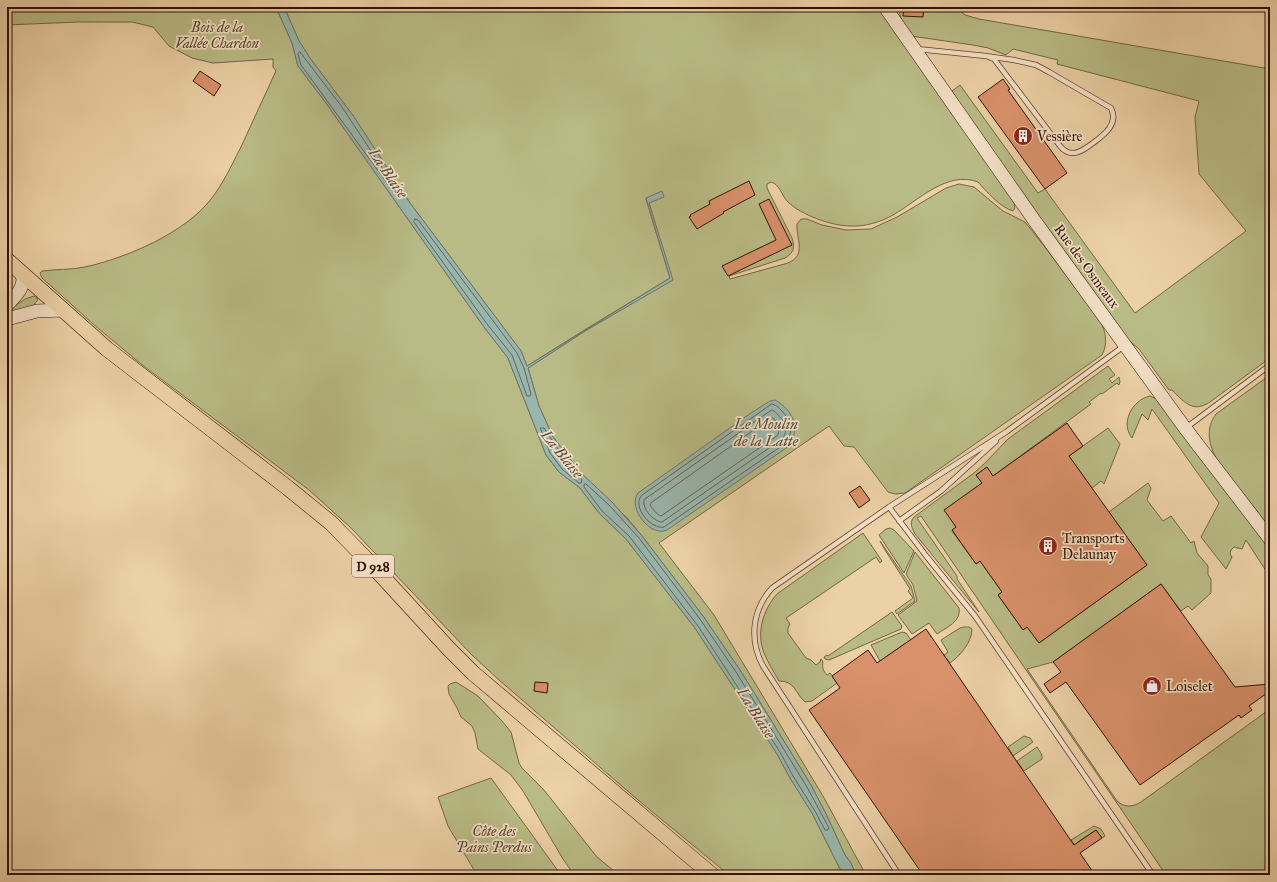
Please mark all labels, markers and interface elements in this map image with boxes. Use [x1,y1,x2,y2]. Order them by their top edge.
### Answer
park label: Bois de la Vallée Chardon [175,19,260,52]
building icon: Vessière [1012,125,1034,147]
place label: Vessière [1036,128,1083,145]
water label: La Blaise [364,144,412,202]
street label: Rue des Osmeaux [1050,221,1123,312]
water label: Le Moulin de la Latte [733,415,799,450]
water label: La Blaise [536,425,587,482]
place label: Transports Delaunay [1062,530,1125,563]
building icon: Transports Delaunay [1037,535,1059,557]
road number: D 928 [352,555,394,577]
shop icon: Loiselet [1141,675,1163,697]
place label: Loiselet [1166,678,1213,695]
water label: La Blaise [733,683,779,742]
park label: Côte des Pains Perdus [456,823,533,856]

